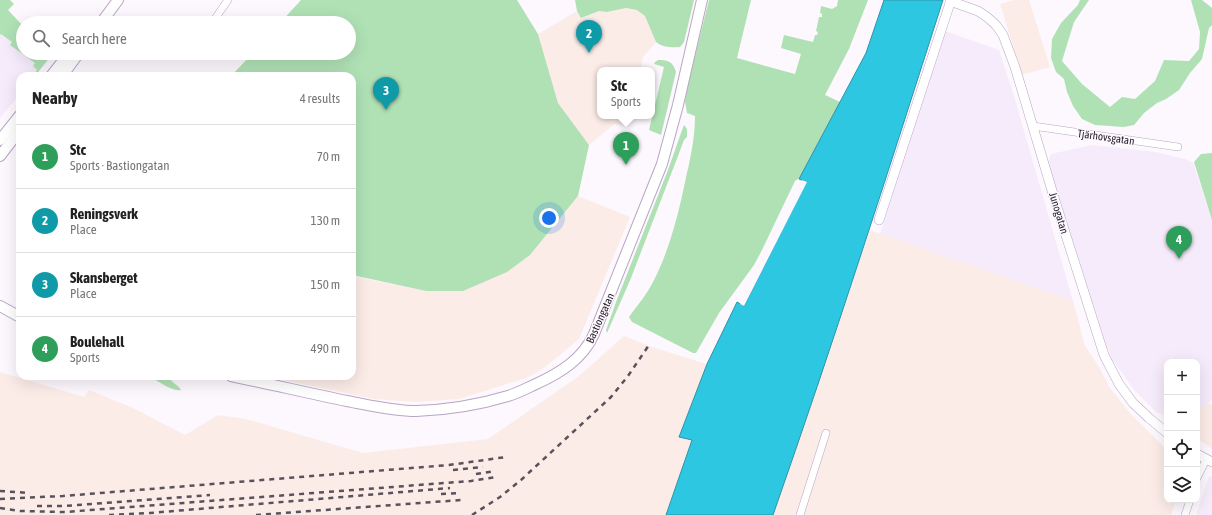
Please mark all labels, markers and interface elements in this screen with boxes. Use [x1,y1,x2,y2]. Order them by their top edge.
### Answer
search box [16,16,356,60]
pin: 2 [576,20,602,53]
icon: search [30,27,52,49]
text: Search here [62,30,127,47]
popup [597,67,655,119]
pin: 3 [373,77,399,110]
text: Stc [611,77,627,94]
text: Nearby [32,88,78,108]
text: 4 results [300,91,340,106]
text: Sports [611,94,641,109]
street label: Tjärhovsgatan [1077,127,1135,147]
pin: 1 [613,132,639,165]
text: Stc [70,141,86,158]
text: 1 [42,149,48,164]
text: 70 m [317,149,340,164]
text: Sports · Bastiongatan [70,158,170,173]
street label: Junogatan [1047,191,1071,235]
text: Reningsverk [70,205,138,222]
your location [539,208,559,228]
text: 2 [42,213,48,228]
text: 130 m [311,213,340,228]
text: Place [70,222,97,237]
pin: 4 [1166,226,1192,259]
text: Skansberget [70,269,138,286]
text: 3 [42,277,48,292]
text: 150 m [311,277,340,292]
text: Place [70,286,97,301]
street label: Bastiongatan [584,291,616,345]
text: Boulehall [70,333,124,350]
text: 4 [42,341,48,356]
text: 490 m [311,341,340,356]
text: Sports [70,350,100,365]
map controls [1164,359,1200,503]
button: + [1164,359,1200,395]
button: − [1164,395,1200,431]
button: locate [1164,431,1200,467]
button: layers [1164,467,1200,503]

